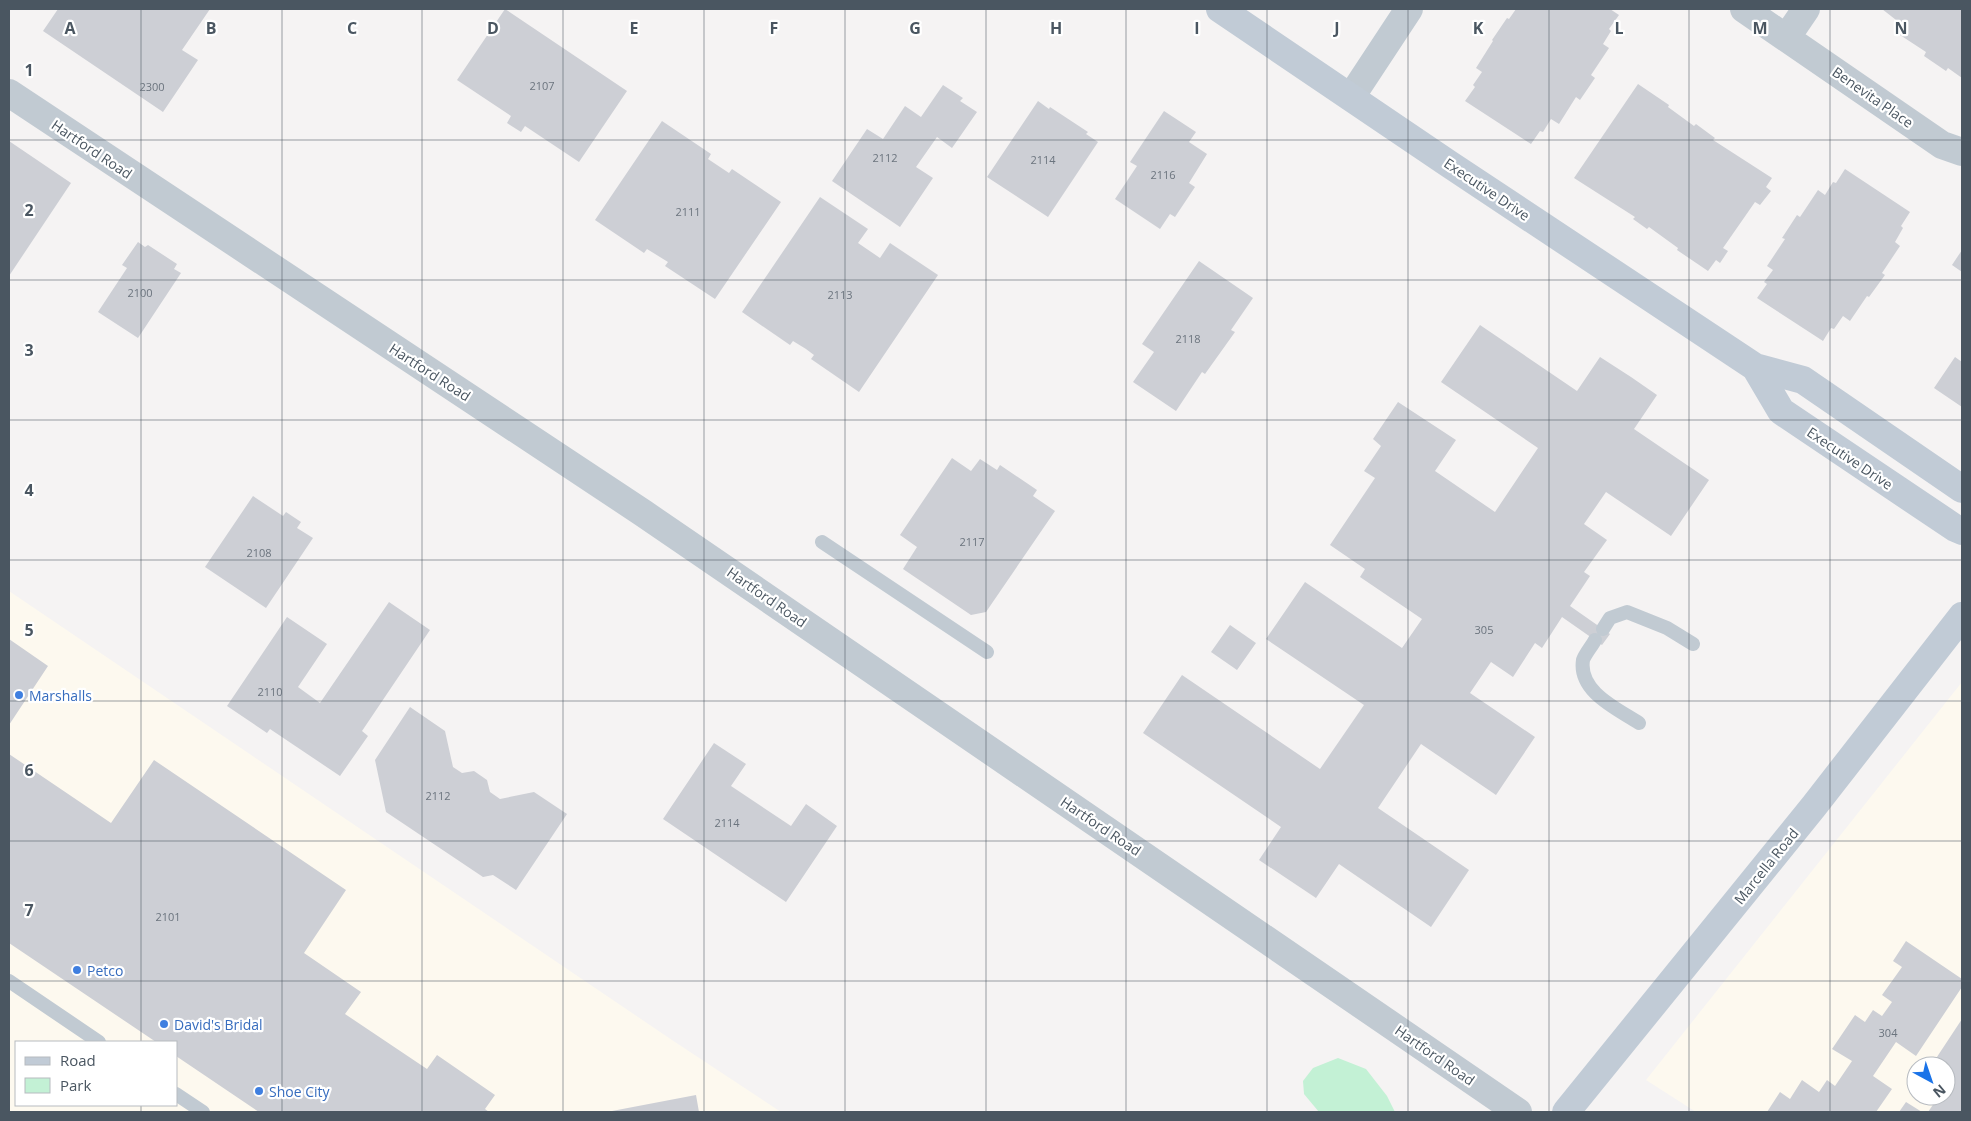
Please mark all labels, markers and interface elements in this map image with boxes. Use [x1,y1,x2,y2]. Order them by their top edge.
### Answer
text: A [64,17,76,39]
text: B [206,17,216,39]
text: C [347,17,357,39]
text: D [487,17,499,39]
text: E [630,17,639,39]
text: F [770,17,778,39]
text: G [909,17,921,39]
text: H [1050,17,1062,39]
text: I [1194,17,1200,39]
text: J [1332,17,1340,39]
text: K [1473,17,1484,39]
text: L [1614,17,1624,39]
text: M [1752,17,1768,39]
text: N [1894,17,1908,39]
text: 1 [24,59,34,81]
street label: Benevita Place [1829,62,1917,132]
house number: 2107 [529,78,555,93]
house number: 2300 [139,79,165,94]
street label: Hartford Road [48,115,136,183]
house number: 2112 [872,150,898,165]
house number: 2114 [1030,152,1056,167]
street label: Executive Drive [1440,153,1534,225]
house number: 2116 [1150,167,1176,182]
text: 2 [24,199,34,221]
house number: 2111 [675,204,701,219]
house number: 2100 [127,285,153,300]
house number: 2113 [827,287,853,302]
house number: 2118 [1175,331,1201,346]
text: 3 [24,339,34,361]
street label: Hartford Road [386,339,474,405]
street label: Executive Drive [1803,422,1897,494]
text: 4 [24,479,34,501]
house number: 2117 [959,534,985,549]
house number: 2108 [246,545,272,560]
street label: Hartford Road [723,562,811,632]
text: 5 [24,619,34,641]
house number: 305 [1475,622,1493,637]
house number: 2110 [257,684,283,699]
place label: Marshalls [29,686,92,705]
marker: Marshalls [13,689,25,701]
text: 6 [24,759,34,781]
house number: 2112 [425,788,451,803]
street label: Hartford Road [1057,792,1145,860]
house number: 2114 [714,815,740,830]
street label: Marcella Road [1729,824,1803,908]
text: 7 [24,899,34,921]
house number: 2101 [155,909,181,924]
place label: Petco [87,961,123,980]
marker: Petco [71,964,83,976]
place label: David's Bridal [174,1015,263,1034]
marker: David's Bridal [158,1018,170,1030]
street label: Hartford Road [1391,1020,1479,1090]
house number: 304 [1879,1025,1898,1040]
legend [15,1041,178,1106]
text: Road [60,1050,96,1070]
north arrow [1906,1056,1956,1106]
text: Park [60,1075,91,1095]
text: N [1929,1080,1950,1102]
place label: Shoe City [269,1082,331,1101]
marker: Shoe City [253,1085,265,1097]

